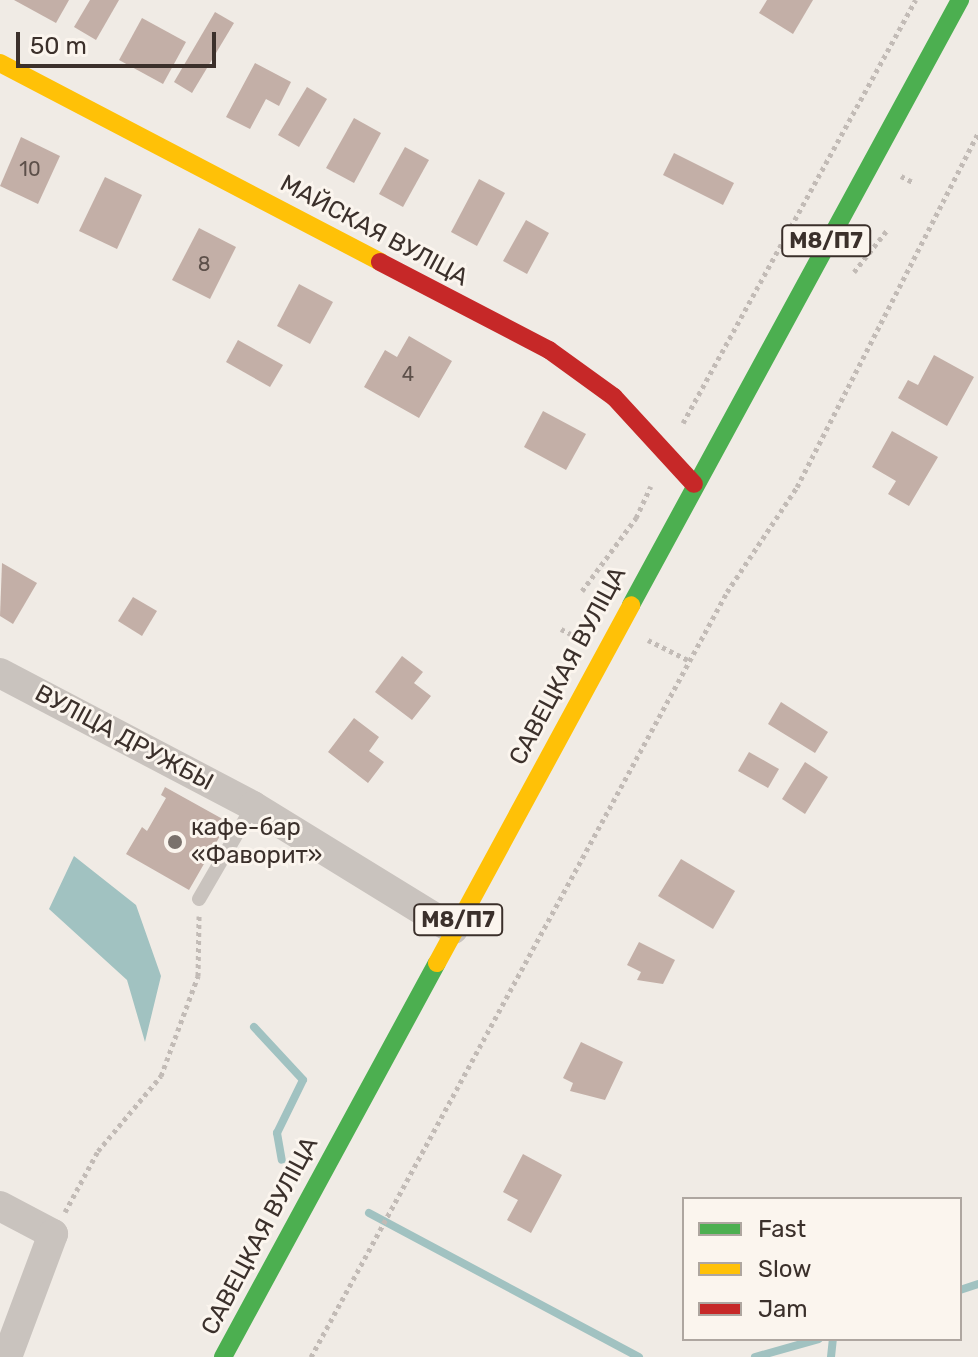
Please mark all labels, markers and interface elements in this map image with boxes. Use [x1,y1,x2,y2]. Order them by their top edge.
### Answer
scale bar [20,16,220,66]
text: 50 m [30,32,87,60]
house number: 10 [19,157,41,181]
street label: МАЙСКАЯ ВУЛІЦА [275,169,473,293]
road number: М8/П7 [780,223,872,259]
house number: 8 [198,252,210,276]
house number: 4 [402,362,414,386]
street label: САВЕЦКАЯ ВУЛІЦА [504,562,632,770]
street label: ВУЛІЦА ДРУЖБЫ [30,679,218,797]
place label: кафе-бар «Фаворит» [191,814,322,870]
marker: кафе-бар «Фаворит» [166,833,184,851]
road number: М8/П7 [412,902,504,938]
street label: САВЕЦКАЯ ВУЛІЦА [196,1132,324,1340]
legend [682,1197,962,1341]
text: Fast [758,1215,806,1243]
text: Slow [758,1255,811,1283]
text: Jam [758,1295,808,1323]

